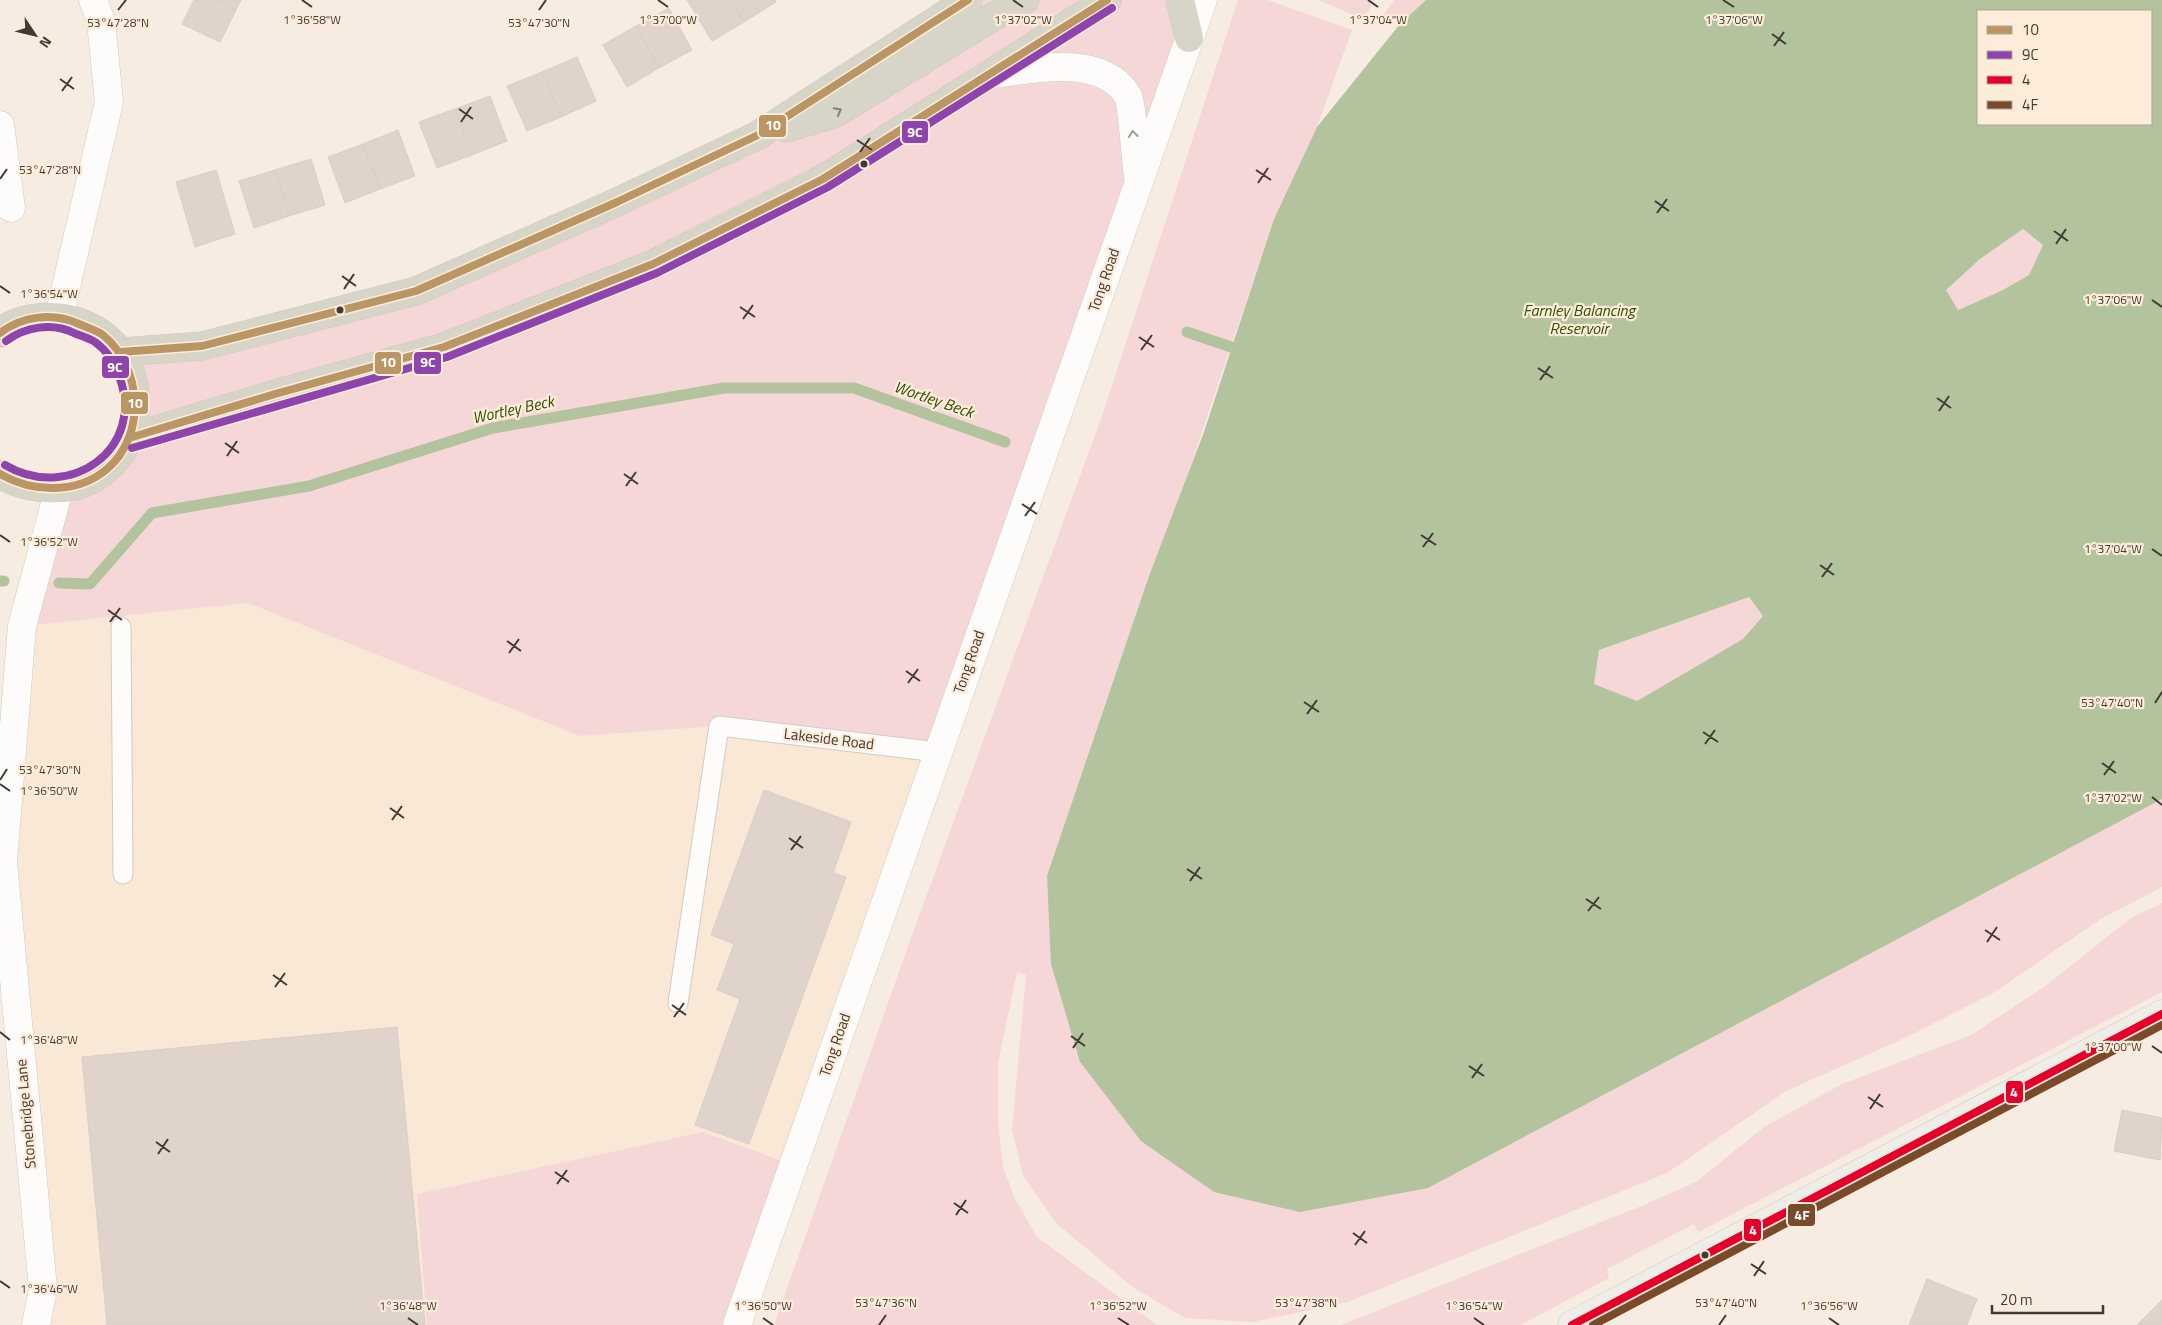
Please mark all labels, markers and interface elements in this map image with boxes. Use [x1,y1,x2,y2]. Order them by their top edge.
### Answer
north arrow [10,10,60,60]
text: 1°36'58"W [283,10,341,29]
text: 1°37'00"W [639,10,697,29]
text: 1°37'02"W [994,10,1052,29]
text: 1°37'04"W [1349,10,1407,29]
text: 1°37'06"W [1705,10,1763,29]
legend [1977,10,2152,125]
text: 53°47'28"N [87,13,149,32]
text: 53°47'30"N [508,13,570,32]
text: 10 [2022,18,2039,41]
text: N [35,33,57,53]
text: 9C [2022,43,2039,66]
text: 4 [2022,68,2030,91]
text: 4F [2022,93,2038,116]
one-way arrow [832,107,841,117]
line badge: 10 [758,114,787,138]
text: 10 [765,114,781,135]
line badge: 9C [901,120,929,144]
text: 9C [907,121,923,142]
one-way arrow [1128,129,1139,137]
unlabelled marker [859,159,869,169]
text: 53°47'28"N [19,160,81,179]
street label: Tong Road [1082,245,1125,315]
text: 1°36'54"W [20,284,78,303]
text: 1°37'06"W [2084,290,2142,309]
water label: Farnley Balancing Reservoir [1523,298,1637,340]
unlabelled marker [335,305,345,315]
line badge: 10 [374,351,402,375]
text: 10 [380,351,396,372]
line badge: 9C [413,351,442,375]
text: 9C [420,351,436,372]
line badge: 9C [101,355,130,379]
text: 9C [107,356,123,377]
water label: Wortley Beck [891,374,979,424]
water label: Wortley Beck [470,388,558,429]
line badge: 10 [120,391,149,415]
text: 10 [127,392,143,413]
text: 1°36'52"W [20,532,78,551]
text: 1°37'04"W [2084,539,2142,558]
street label: Tong Road [947,627,990,697]
text: 53°47'40"N [2081,693,2143,712]
street label: Lakeside Road [783,722,876,755]
text: 53°47'30"N [19,760,81,779]
text: 1°36'50"W [20,781,78,800]
text: 1°37'02"W [2084,788,2142,807]
street label: Tong Road [813,1010,856,1080]
text: 1°36'48"W [20,1030,78,1049]
text: 1°37'00"W [2084,1037,2142,1056]
street label: Stonebridge Lane [9,1058,42,1170]
line badge: 4 [2005,1080,2024,1104]
text: 4 [2010,1081,2018,1102]
line badge: 4F [1787,1203,1816,1227]
text: 4F [1794,1204,1810,1225]
line badge: 4 [1743,1218,1762,1242]
text: 4 [1749,1219,1757,1240]
unlabelled marker [1700,1250,1710,1260]
text: 1°36'46"W [20,1279,78,1298]
scale bar [1992,1282,2103,1314]
text: 20 m [2000,1288,2033,1311]
text: 53°47'36"N [855,1293,917,1312]
text: 53°47'38"N [1275,1293,1337,1312]
text: 53°47'40"N [1695,1293,1757,1312]
text: 1°36'48"W [379,1296,437,1315]
text: 1°36'50"W [734,1296,792,1315]
text: 1°36'52"W [1089,1296,1147,1315]
text: 1°36'54"W [1445,1296,1503,1315]
text: 1°36'56"W [1800,1296,1858,1315]

